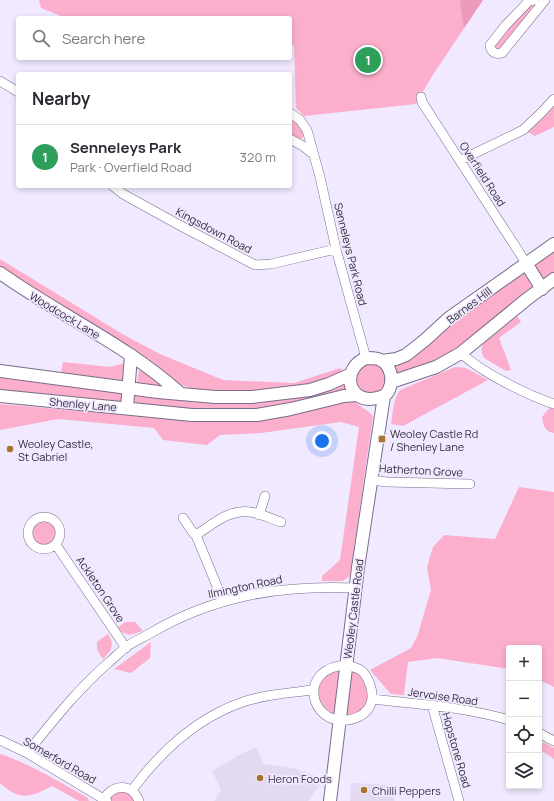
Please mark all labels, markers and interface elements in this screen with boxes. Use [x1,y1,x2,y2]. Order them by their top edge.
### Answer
search box [16,16,292,60]
icon: search [30,27,52,49]
text: Search here [62,28,145,49]
pin: 1 [355,45,381,75]
text: Nearby [32,87,90,110]
text: Senneleys Park [70,137,181,158]
street label: Overfield Road [457,139,509,209]
text: 1 [42,148,48,166]
text: 320 m [240,148,276,166]
text: Park · Overfield Road [70,158,192,176]
street label: Senneleys Park Road [331,201,371,307]
street label: Kingsdown Road [173,204,255,256]
street label: Barnes Hill [443,283,495,327]
street label: Woodcock Lane [27,288,104,342]
street label: Shenley Lane [49,394,118,414]
place label: Weoley Castle Rd / Shenley Lane [390,426,478,454]
your location [312,431,332,451]
marker: Weoley Castle Rd / Shenley Lane [377,434,387,444]
place label: Weoley Castle, St Gabriel [18,436,93,464]
marker: Weoley Castle, St Gabriel [5,444,15,454]
street label: Hatherton Grove [379,460,464,480]
street label: Ackleton Grove [73,553,129,625]
street label: Weoley Castle Road [339,558,367,660]
street label: Ilmington Road [206,571,284,601]
map controls [506,645,542,789]
button: + [506,645,542,681]
button: − [506,681,542,717]
street label: Jervoise Road [407,684,479,708]
street label: Hopstone Road [439,710,475,790]
button: locate [506,717,542,753]
street label: Somerford Road [21,733,99,787]
button: layers [506,753,542,789]
place label: Heron Foods [268,771,332,786]
marker: Heron Foods [255,773,265,783]
place label: Chilli Peppers [372,783,441,798]
marker: Chilli Peppers [359,785,369,795]

